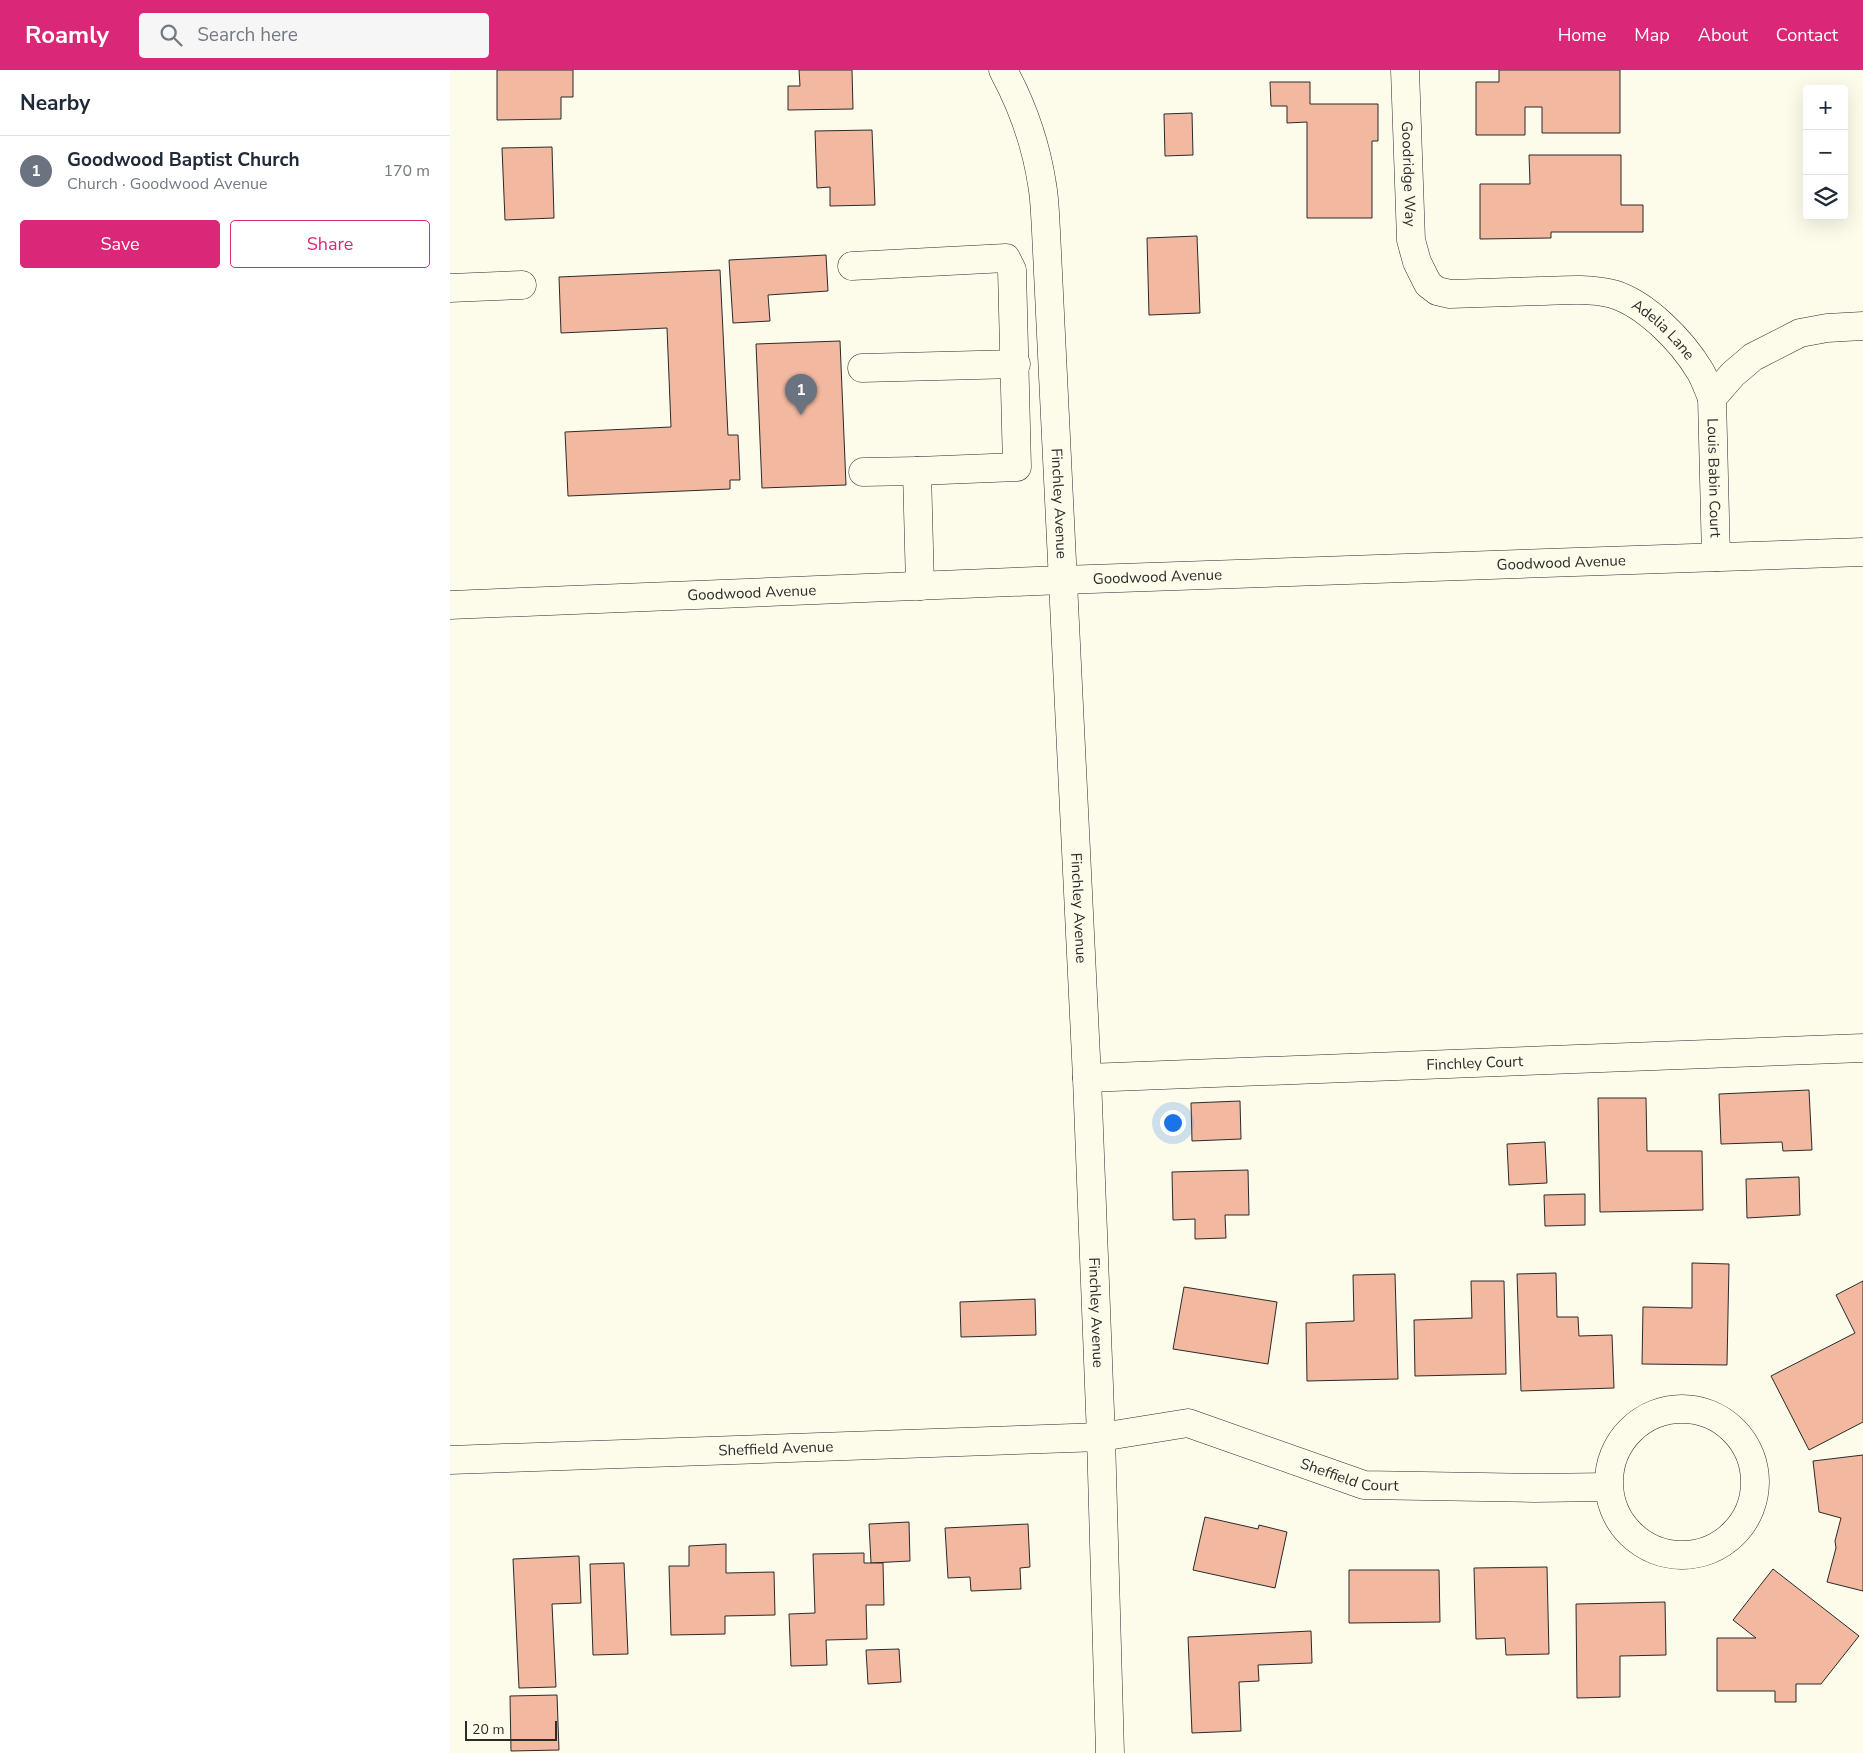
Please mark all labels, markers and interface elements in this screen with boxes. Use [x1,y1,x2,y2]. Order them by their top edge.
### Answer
search box [139,13,489,58]
text: Roamly [25,19,109,51]
icon: search [157,21,185,49]
text: Search here [197,22,298,48]
text: Home [1558,23,1606,47]
text: Map [1634,23,1670,47]
text: About [1698,23,1748,47]
text: Contact [1776,23,1838,47]
map controls [1803,85,1848,220]
button: + [1803,85,1848,130]
text: Nearby [20,89,90,117]
street label: Goodridge Way [1397,121,1421,227]
button: − [1803,130,1848,175]
text: Goodwood Baptist Church [67,147,300,173]
text: 1 [31,160,41,182]
text: 170 m [383,160,430,182]
text: Church · Goodwood Avenue [67,173,268,195]
button: layers [1803,175,1848,220]
button: Save [20,220,220,268]
button: Share [230,220,430,268]
street label: Adelia Lane [1628,295,1699,364]
pin: 1 [785,374,817,415]
street label: Louis Babin Court [1703,418,1726,539]
street label: Finchley Avenue [1047,448,1072,559]
street label: Goodwood Avenue [1496,550,1626,575]
street label: Goodwood Avenue [1093,564,1222,589]
street label: Goodwood Avenue [687,580,817,605]
street label: Finchley Avenue [1066,852,1091,964]
street label: Finchley Court [1426,1051,1524,1075]
your location [1160,1110,1186,1136]
street label: Finchley Avenue [1084,1257,1108,1368]
street label: Sheffield Avenue [718,1436,834,1461]
street label: Sheffield Court [1298,1453,1399,1496]
scale bar [465,1718,558,1741]
text: 20 m [472,1720,504,1739]

